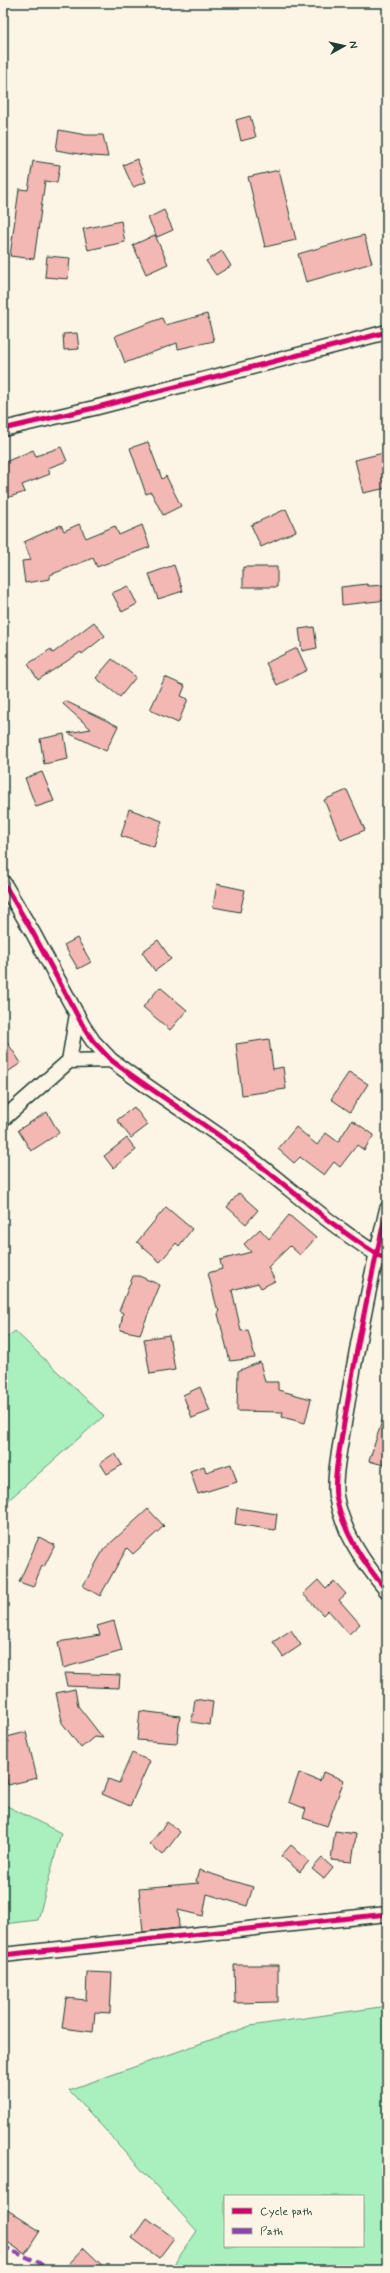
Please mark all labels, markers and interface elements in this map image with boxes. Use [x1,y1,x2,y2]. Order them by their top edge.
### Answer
north arrow [324,26,364,66]
text: N [345,40,360,49]
legend [224,2195,364,2247]
text: Cycle path [260,2204,312,2220]
text: Path [260,2224,283,2240]

